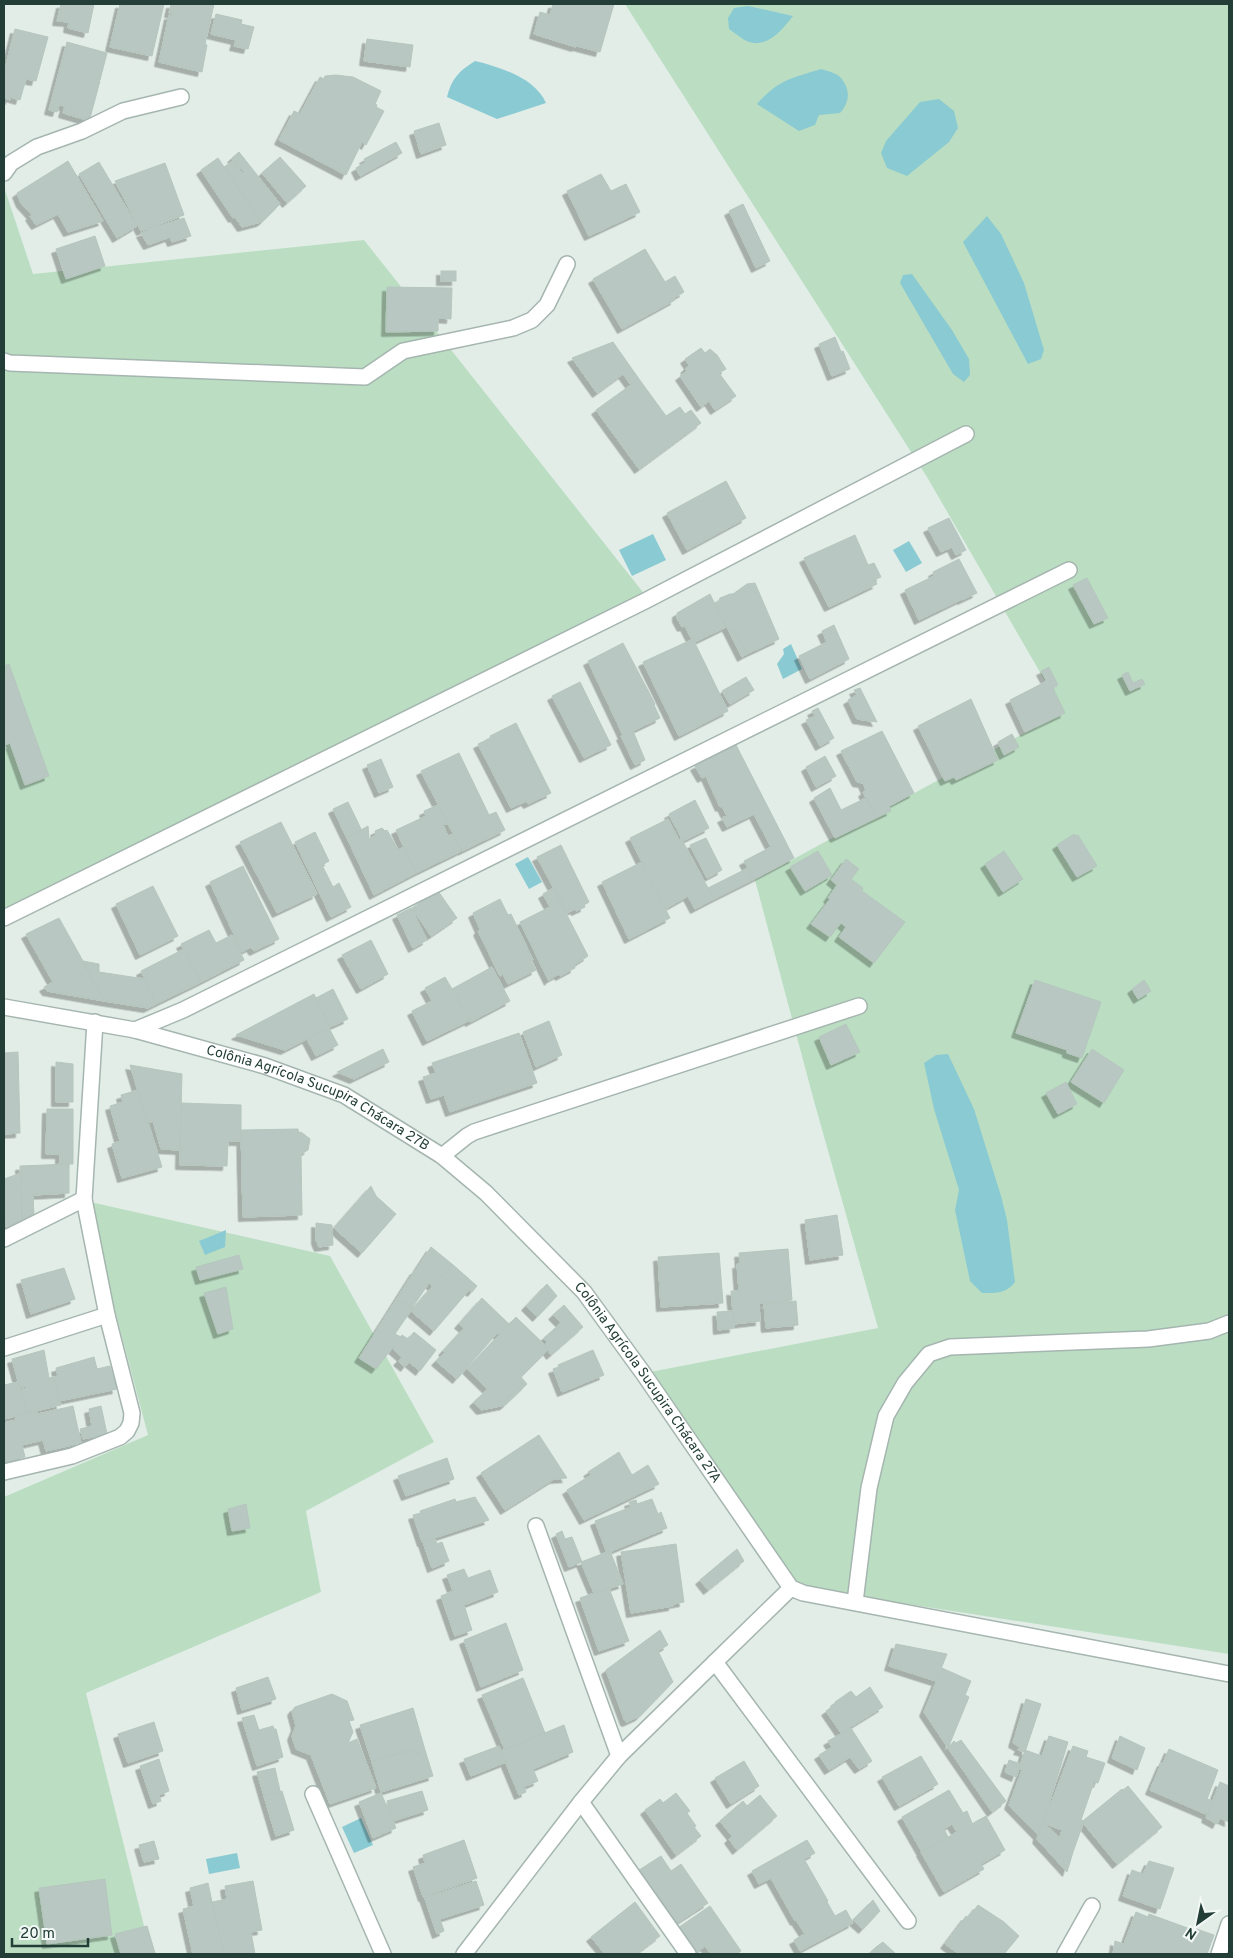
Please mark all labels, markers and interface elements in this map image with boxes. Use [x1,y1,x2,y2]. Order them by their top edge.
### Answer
street label: Colônia Agrícola Sucupira Chácara 27B [204,1042,432,1154]
street label: Colônia Agrícola Sucupira Chácara 27A [571,1279,725,1486]
north arrow [1173,1898,1223,1948]
scale bar [12,1916,89,1948]
text: N [1183,1923,1201,1943]
text: 20 m [20,1925,55,1944]

